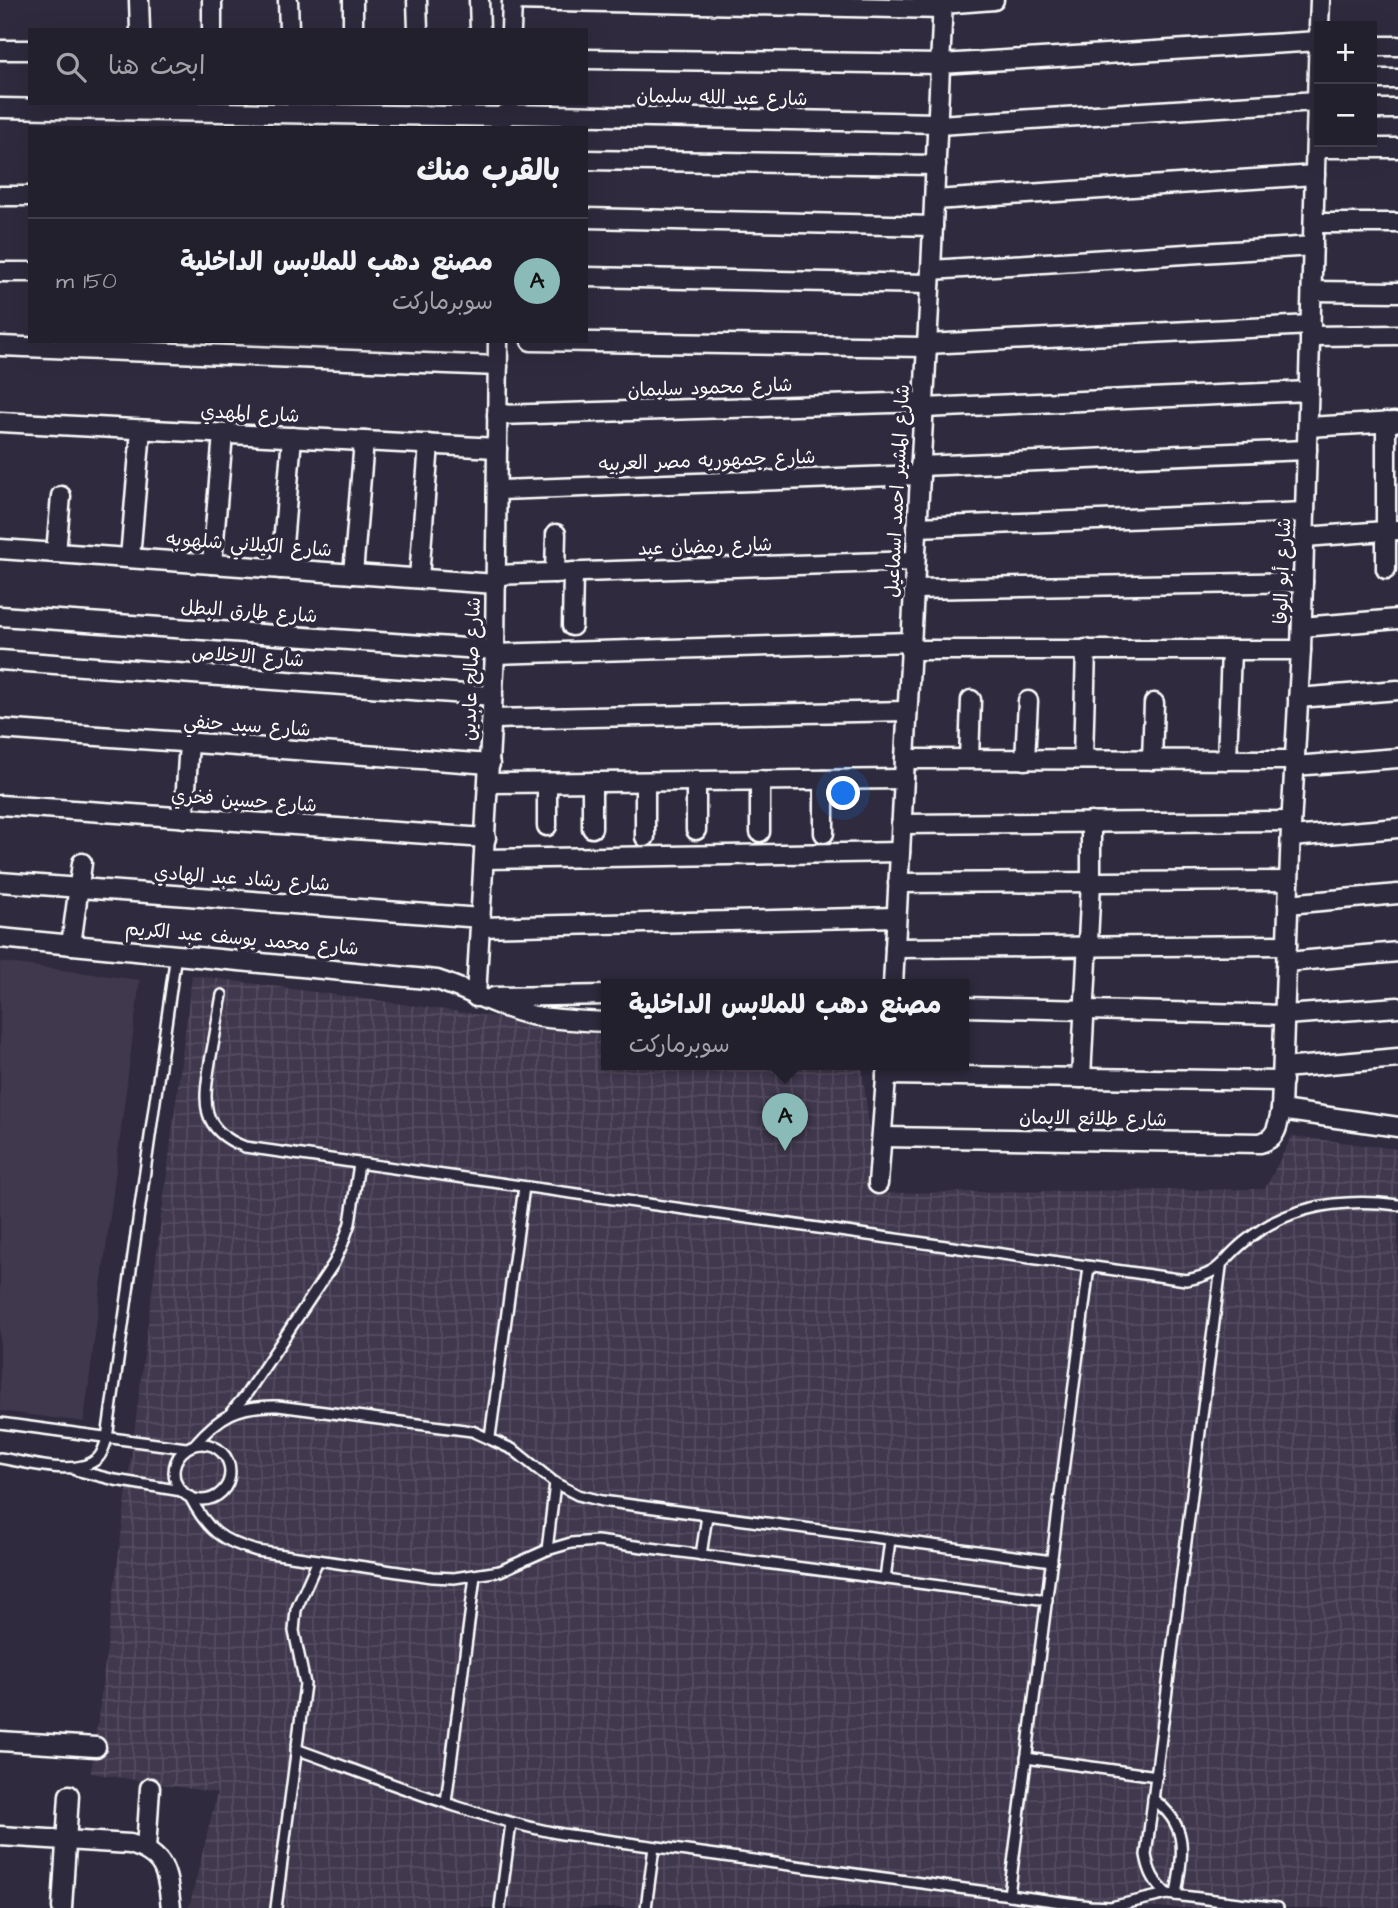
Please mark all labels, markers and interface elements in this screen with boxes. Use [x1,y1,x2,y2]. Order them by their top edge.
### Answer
map controls [1314,21,1377,147]
button: + [1314,21,1377,84]
search box [28,28,588,105]
icon: search [52,48,90,86]
text: ابحث هنا [108,48,205,84]
street label: شارع عبد الله سليمان [636,83,808,113]
button: − [1314,84,1377,147]
text: بالقرب منك [416,150,560,192]
text: مصنع دهب للملابس الداخلية [180,244,493,280]
text: 150 m [56,265,117,297]
text: A [530,265,544,297]
text: سوبرماركت [392,286,493,318]
street label: شارع محمود سليمان [627,372,793,404]
street label: شارع المشير احمد اسماعيل [879,384,917,598]
street label: شارع المهدي [200,398,300,430]
street label: شارع جمهوريه مصر العربيه [598,444,816,478]
street label: شارع أبو الوفا [1268,517,1298,625]
street label: شارع الكيلاني شلهوبه [165,526,333,566]
street label: شارع رمضان عيد [637,531,773,563]
street label: شارع طارق البطل [180,594,318,630]
street label: شارع صالح عابدين [456,597,488,741]
street label: شارع الاخلاص [191,640,305,674]
street label: شارع سيد حنفي [182,708,311,746]
your location [826,776,860,810]
street label: شارع حسين فخري [170,782,318,820]
street label: شارع رشاد عبد الهادي [153,859,331,899]
street label: شارع محمد يوسف عبد الكريم [124,915,360,963]
popup [601,979,969,1070]
text: مصنع دهب للملابس الداخلية [629,987,941,1023]
text: سوبرماركت [629,1029,730,1061]
pin: A [762,1093,808,1151]
street label: شارع طلائع الايمان [1019,1104,1167,1134]

